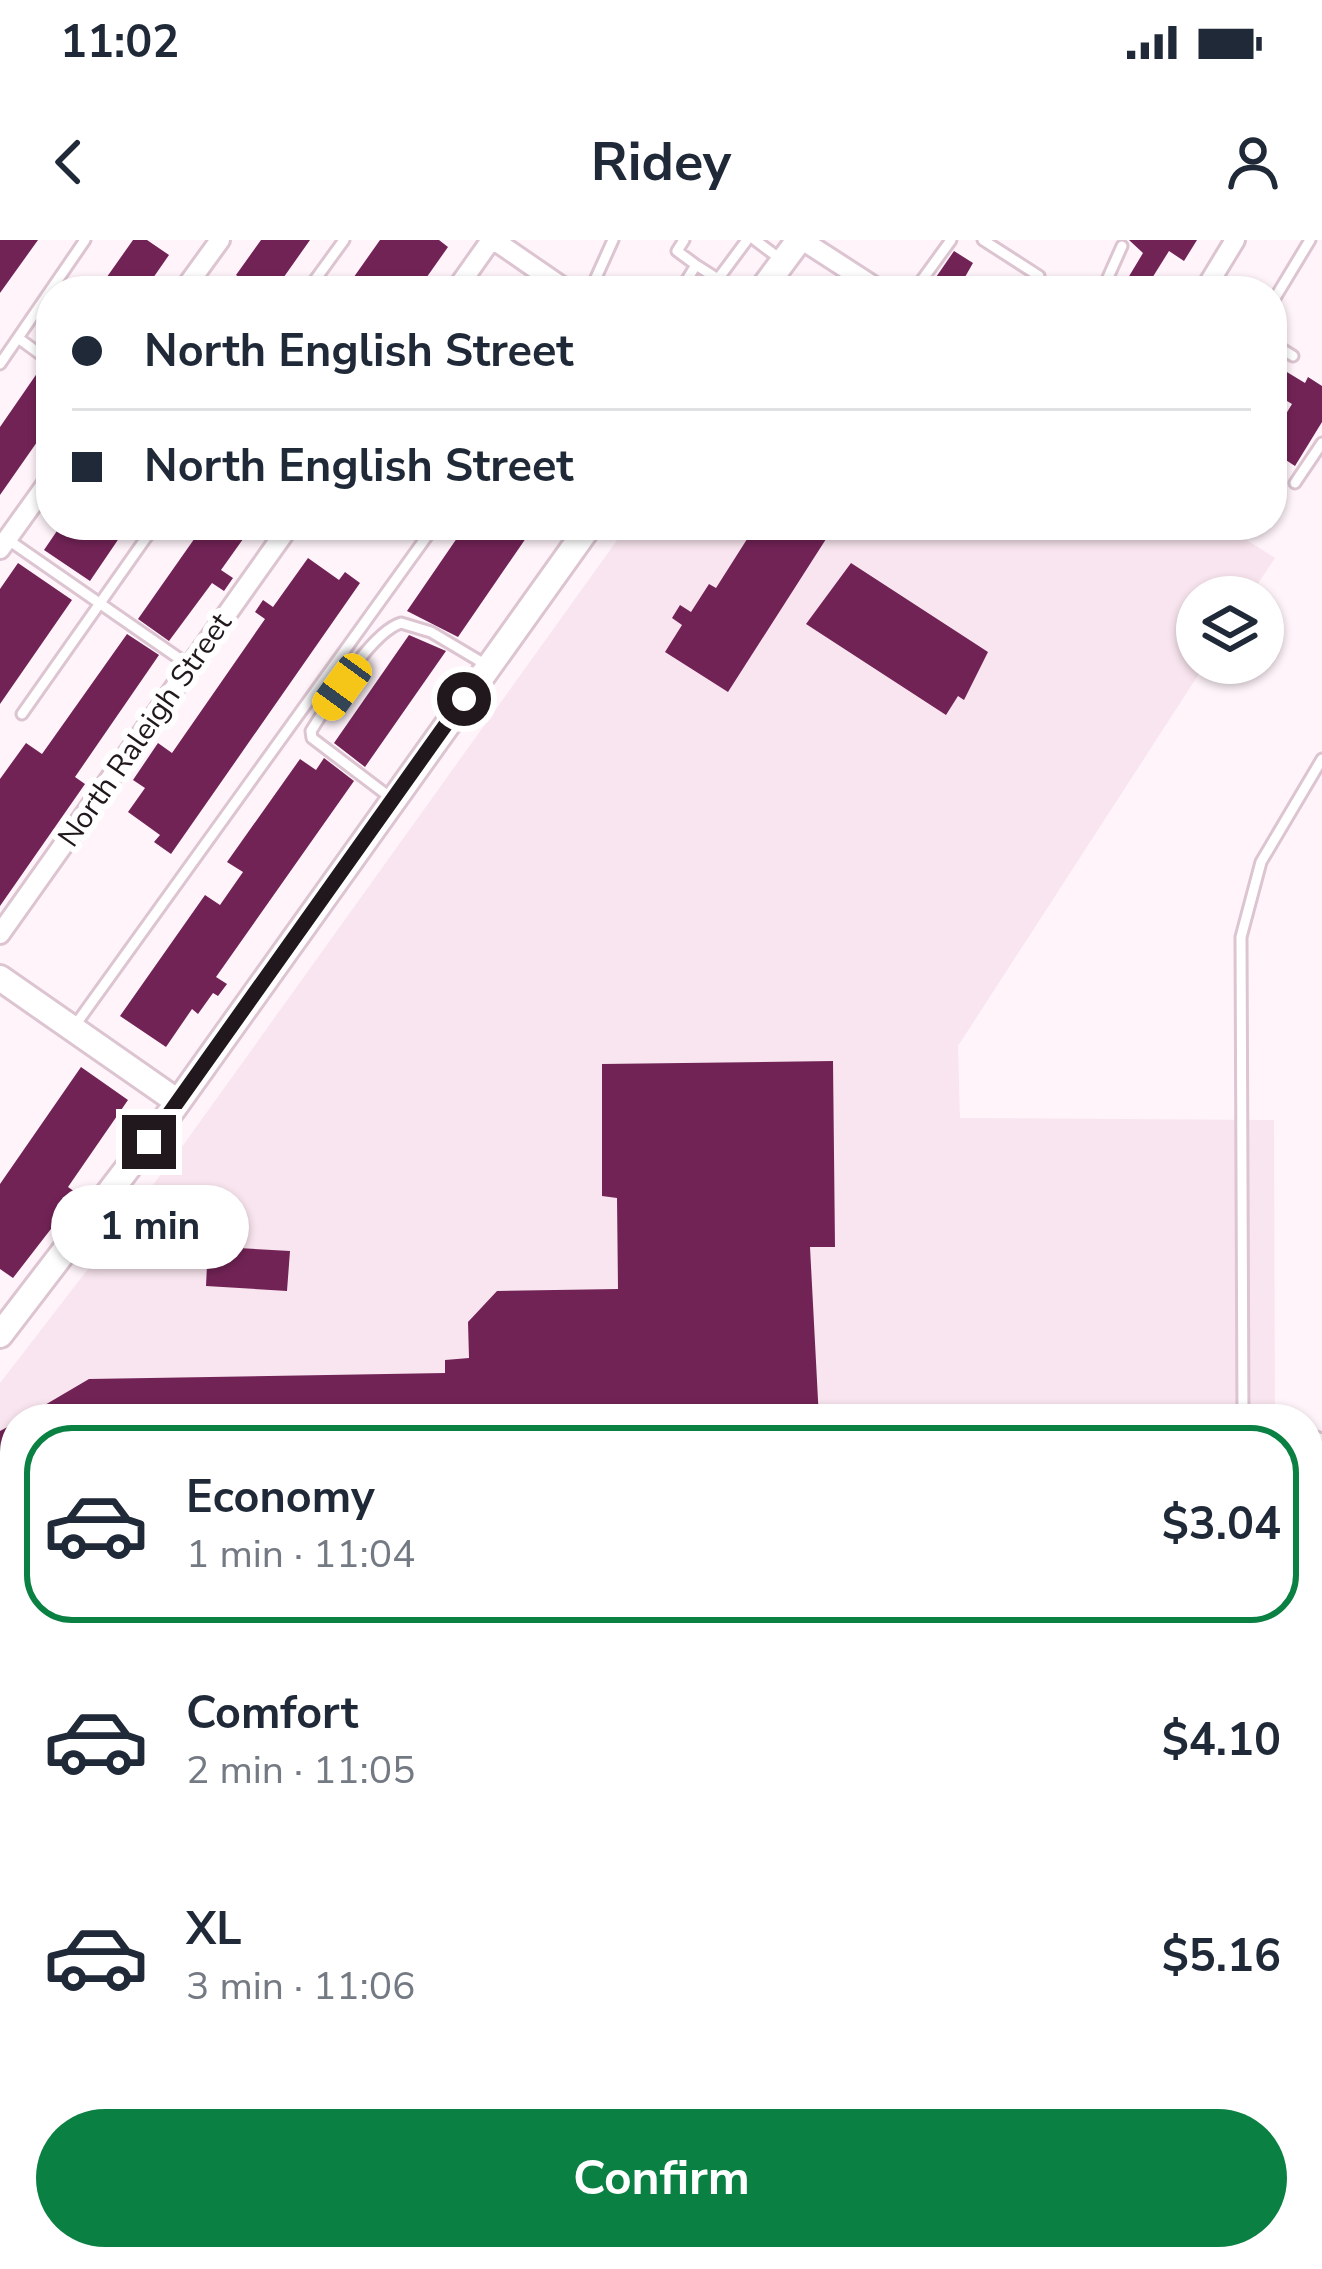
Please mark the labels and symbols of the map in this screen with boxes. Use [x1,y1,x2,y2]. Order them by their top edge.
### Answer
street label: North Raleigh Street [49,604,242,855]
car [306,647,378,727]
route start [437,672,491,726]
route end [122,1115,176,1169]
callout: 1 min [50,1184,248,1268]

